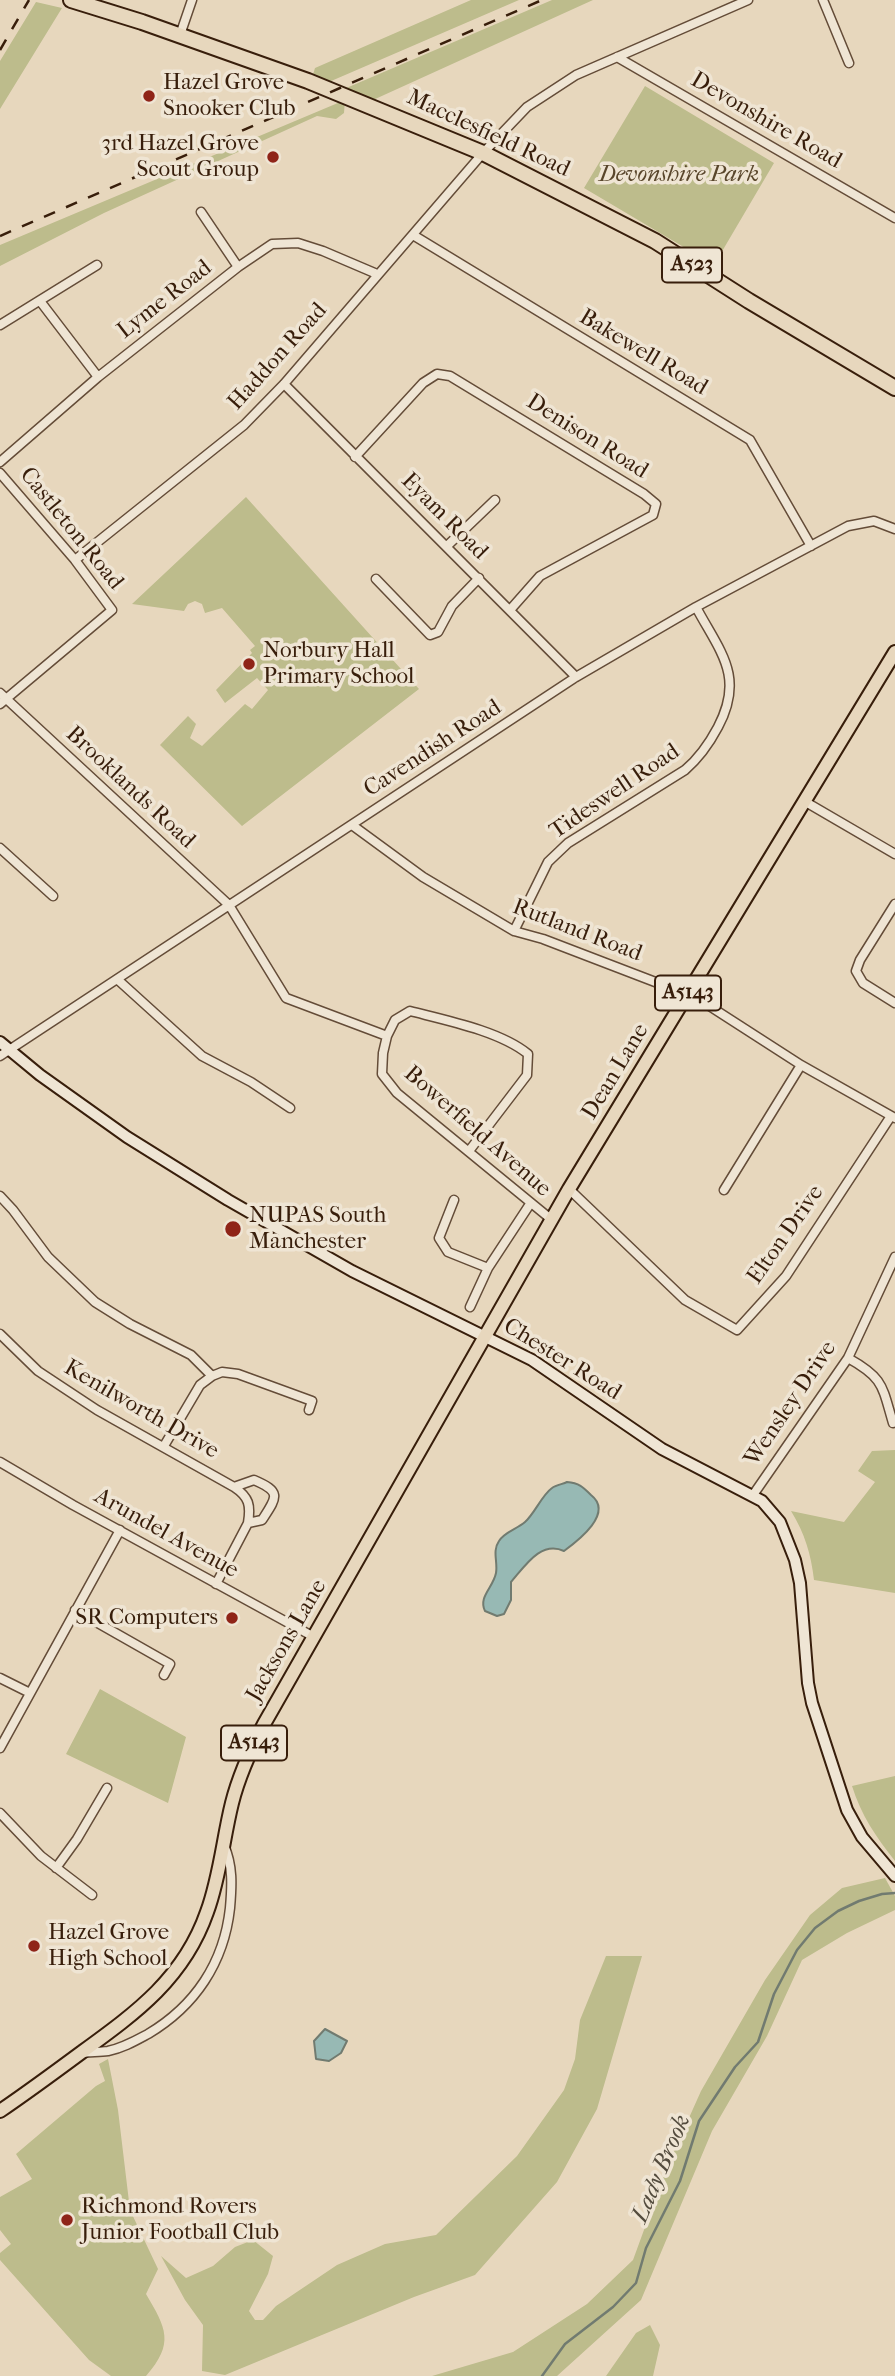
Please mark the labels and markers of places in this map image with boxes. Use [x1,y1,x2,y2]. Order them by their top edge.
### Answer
place label: Hazel Grove Snooker Club [163,69,295,123]
marker: Hazel Grove Snooker Club [141,88,157,104]
place label: 3rd Hazel Grove Scout Group [101,130,259,184]
marker: 3rd Hazel Grove Scout Group [265,149,281,165]
place label: Norbury Hall Primary School [263,637,414,691]
marker: Norbury Hall Primary School [241,656,257,672]
place label: NUPAS South Manchester [249,1202,386,1256]
marker: NUPAS South Manchester [223,1219,243,1239]
place label: SR Computers [75,1604,218,1632]
marker: SR Computers [224,1610,240,1626]
place label: Hazel Grove High School [48,1919,169,1973]
marker: Hazel Grove High School [26,1938,42,1954]
place label: Richmond Rovers Junior Football Club [81,2193,279,2247]
marker: Richmond Rovers Junior Football Club [59,2212,75,2228]

